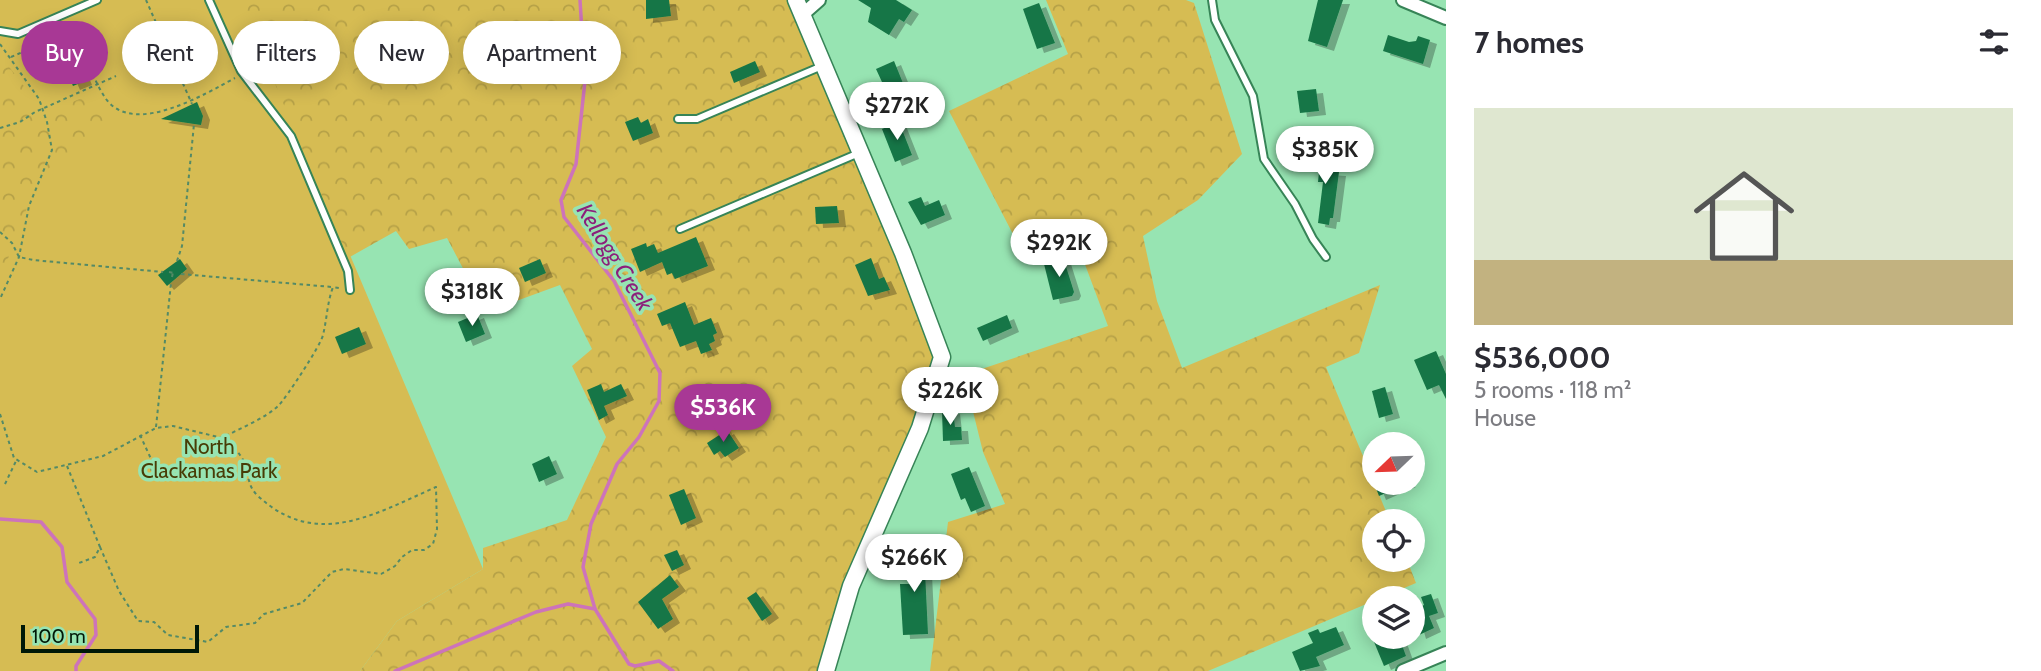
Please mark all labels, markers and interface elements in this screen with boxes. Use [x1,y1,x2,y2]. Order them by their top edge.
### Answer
chip: Buy [21,21,108,84]
chip: Rent [122,21,218,84]
chip: Filters [232,21,340,84]
chip: New [354,21,449,84]
chip: Apartment [463,21,621,84]
icon: filters [1975,23,2013,61]
text: 7 homes [1474,24,1584,61]
pin: $272K [848,82,946,142]
text: $272K [865,91,929,119]
pin: $385K [1276,127,1374,186]
text: $385K [1292,135,1358,163]
icon: home [1681,153,1807,279]
water label: Kellogg Creek [571,198,660,317]
pin: $292K [1010,219,1108,279]
text: $292K [1026,228,1092,256]
pin: $318K [423,268,521,328]
text: $318K [441,277,503,305]
text: $536,000 [1474,339,1611,376]
pin: $226K [901,368,999,427]
text: $226K [917,376,983,404]
text: 5 rooms · 118 m² [1474,376,1631,404]
pin: $536K [674,384,772,444]
text: $536K [690,393,756,421]
text: House [1474,404,1536,432]
north arrow [1362,432,1424,495]
map controls [1362,432,1425,649]
park label: North Clackamas Park [141,434,278,483]
button: locate [1362,509,1425,572]
pin: $266K [865,534,963,594]
text: $266K [881,543,947,571]
button: layers [1362,586,1425,649]
scale bar [21,622,200,654]
text: 100 m [32,625,86,648]

